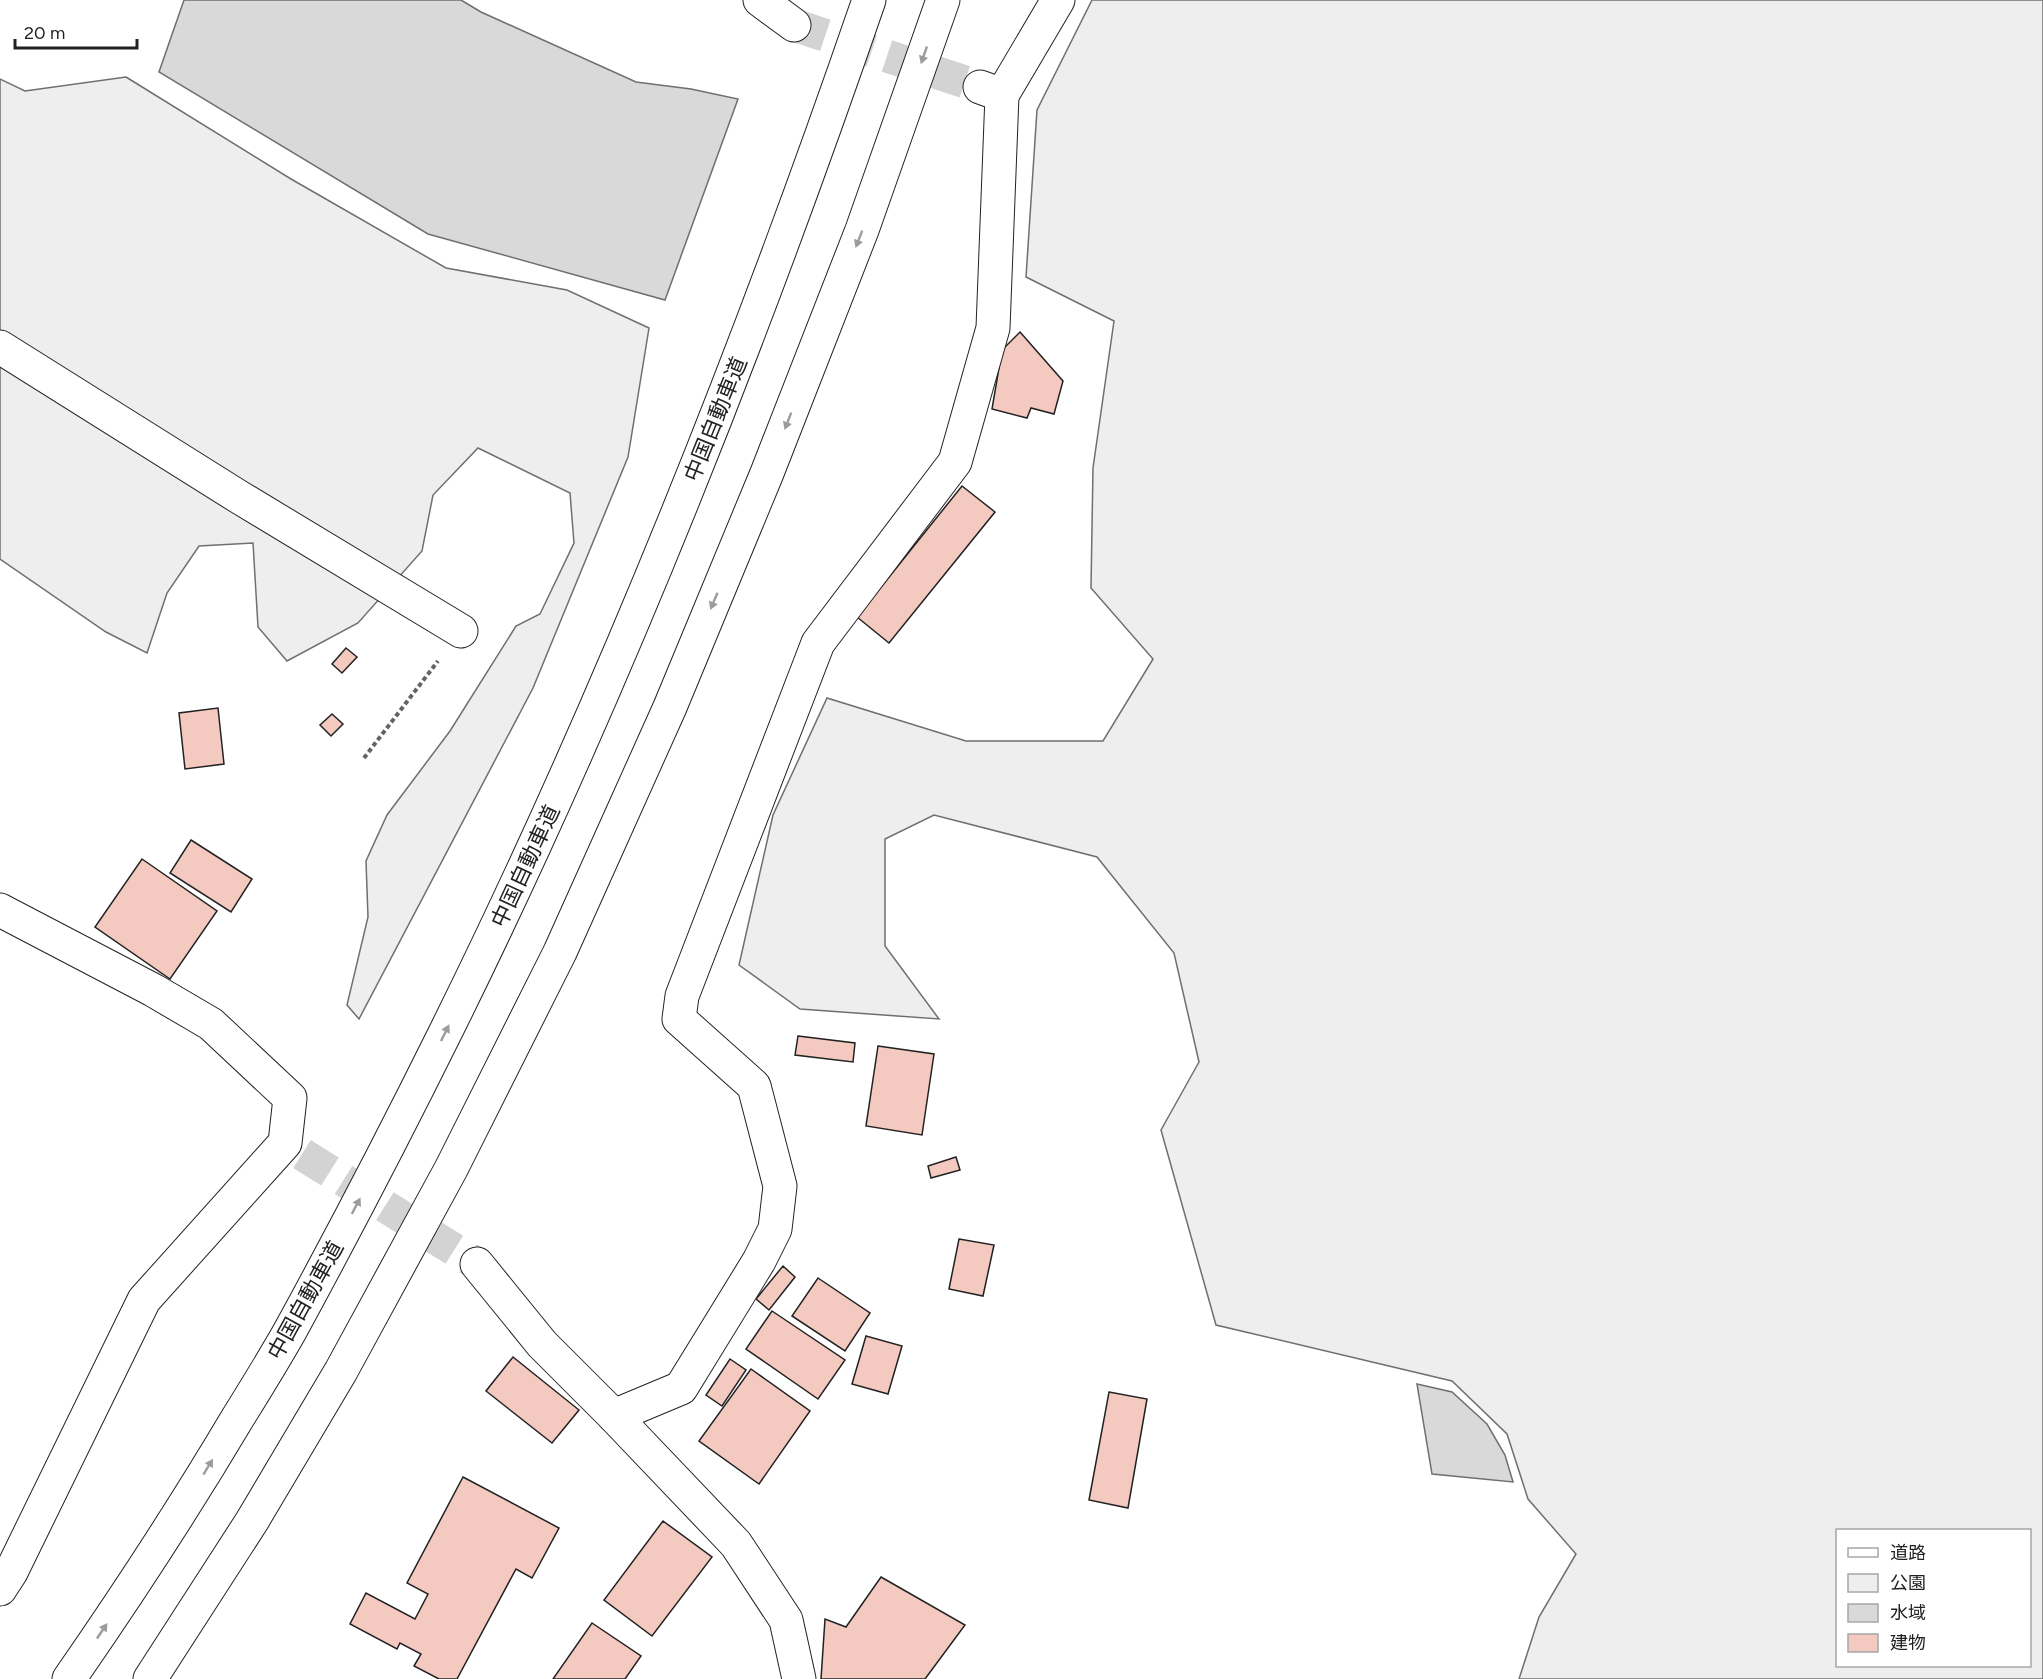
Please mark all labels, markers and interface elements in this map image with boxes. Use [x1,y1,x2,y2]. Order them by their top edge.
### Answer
scale bar [15,12,136,50]
text: 20 m [24,22,65,44]
one-way arrow [918,46,928,64]
one-way arrow [853,230,863,248]
street label: 中国自動車道 [678,353,753,485]
one-way arrow [783,412,792,430]
one-way arrow [709,593,719,611]
street label: 中国自動車道 [485,801,566,932]
one-way arrow [440,1024,450,1041]
one-way arrow [351,1198,361,1215]
street label: 中国自動車道 [262,1236,349,1365]
one-way arrow [203,1459,214,1475]
legend [1836,1529,2031,1667]
text: 道路 [1890,1542,1926,1564]
text: 公園 [1890,1572,1926,1594]
text: 水域 [1890,1602,1926,1624]
one-way arrow [96,1623,107,1639]
text: 建物 [1890,1632,1926,1654]

